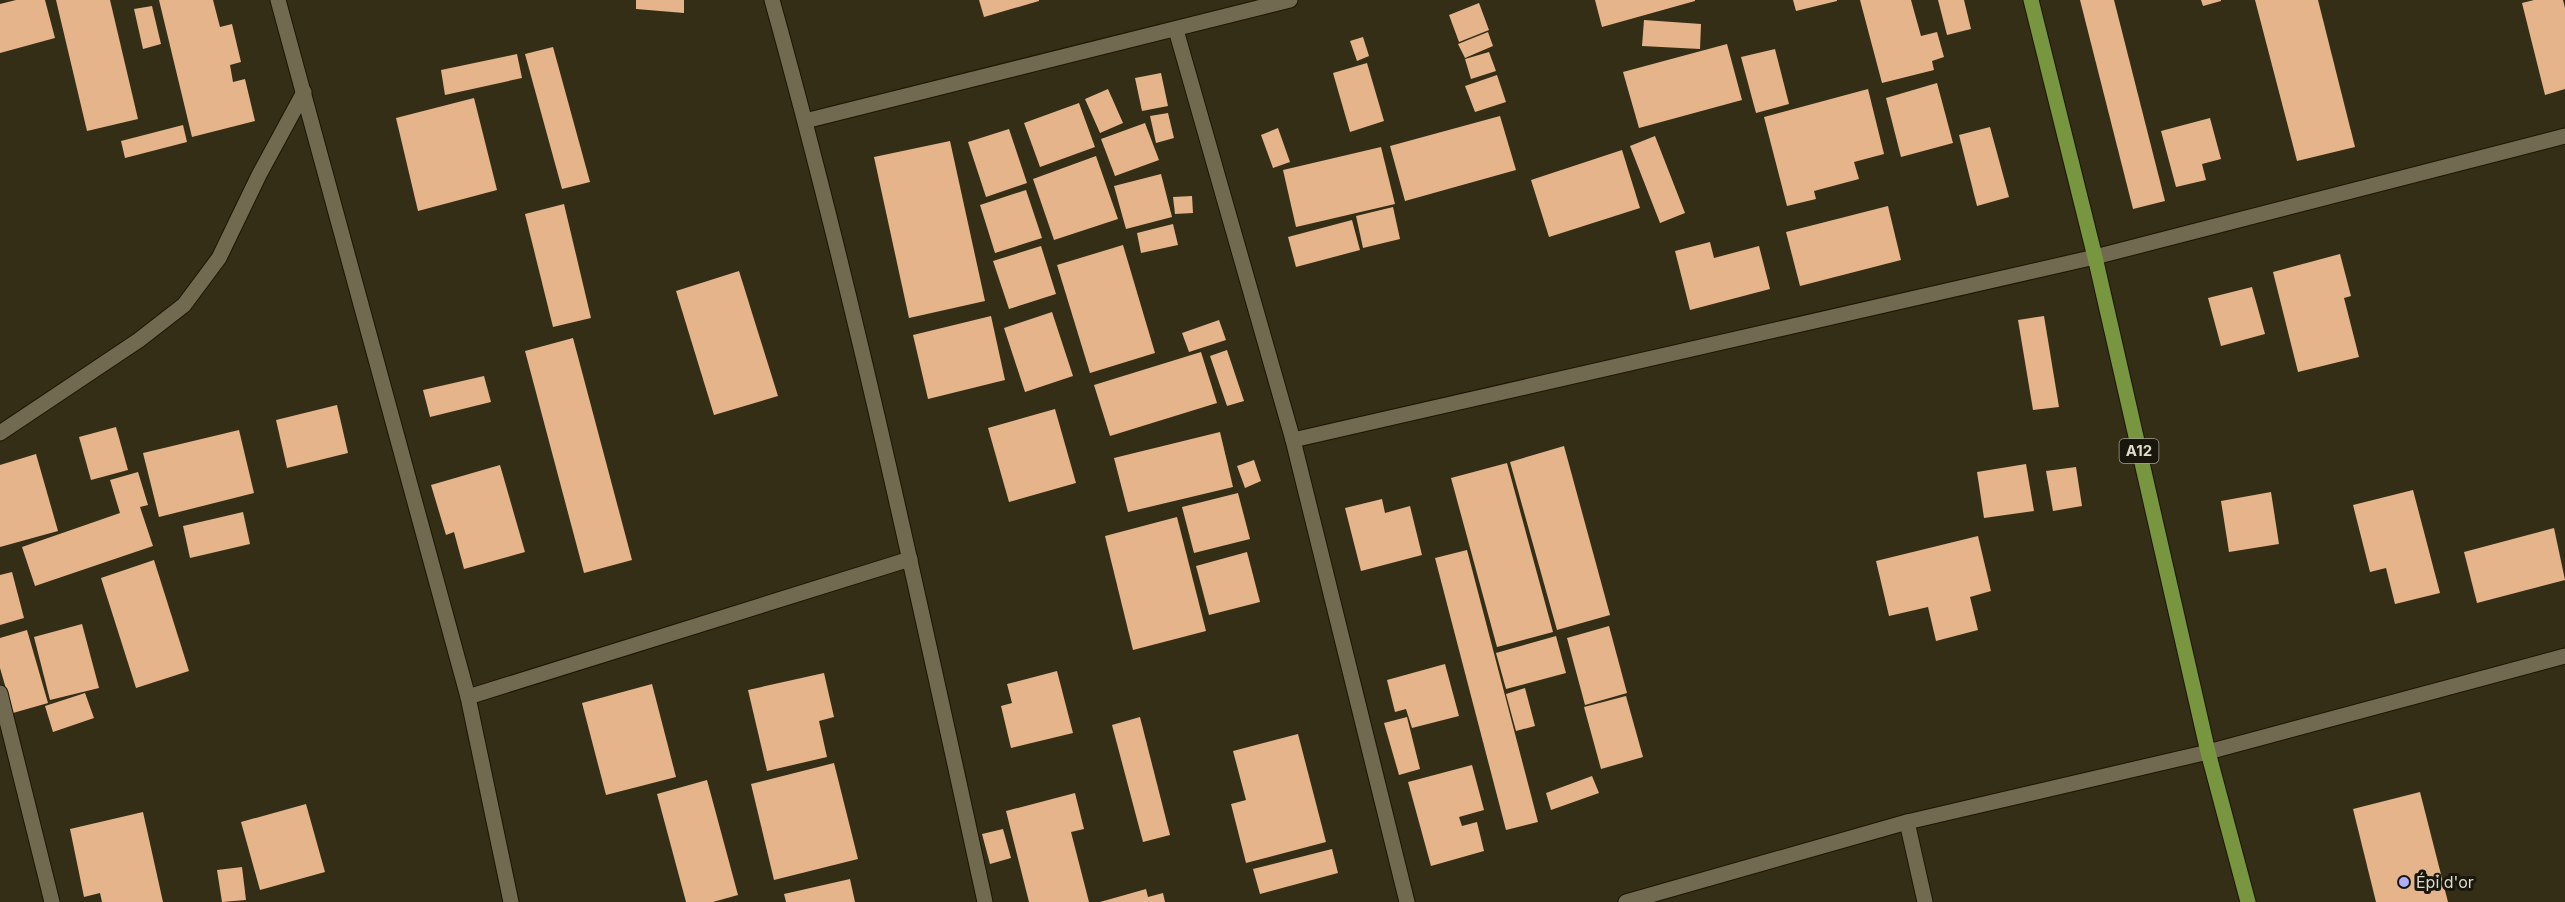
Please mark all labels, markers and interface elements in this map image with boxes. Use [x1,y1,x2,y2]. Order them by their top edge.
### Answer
road number: A12 [2120,439,2158,463]
place label: Épi d'or [2416,872,2474,892]
marker: Épi d'or [2397,875,2411,889]

